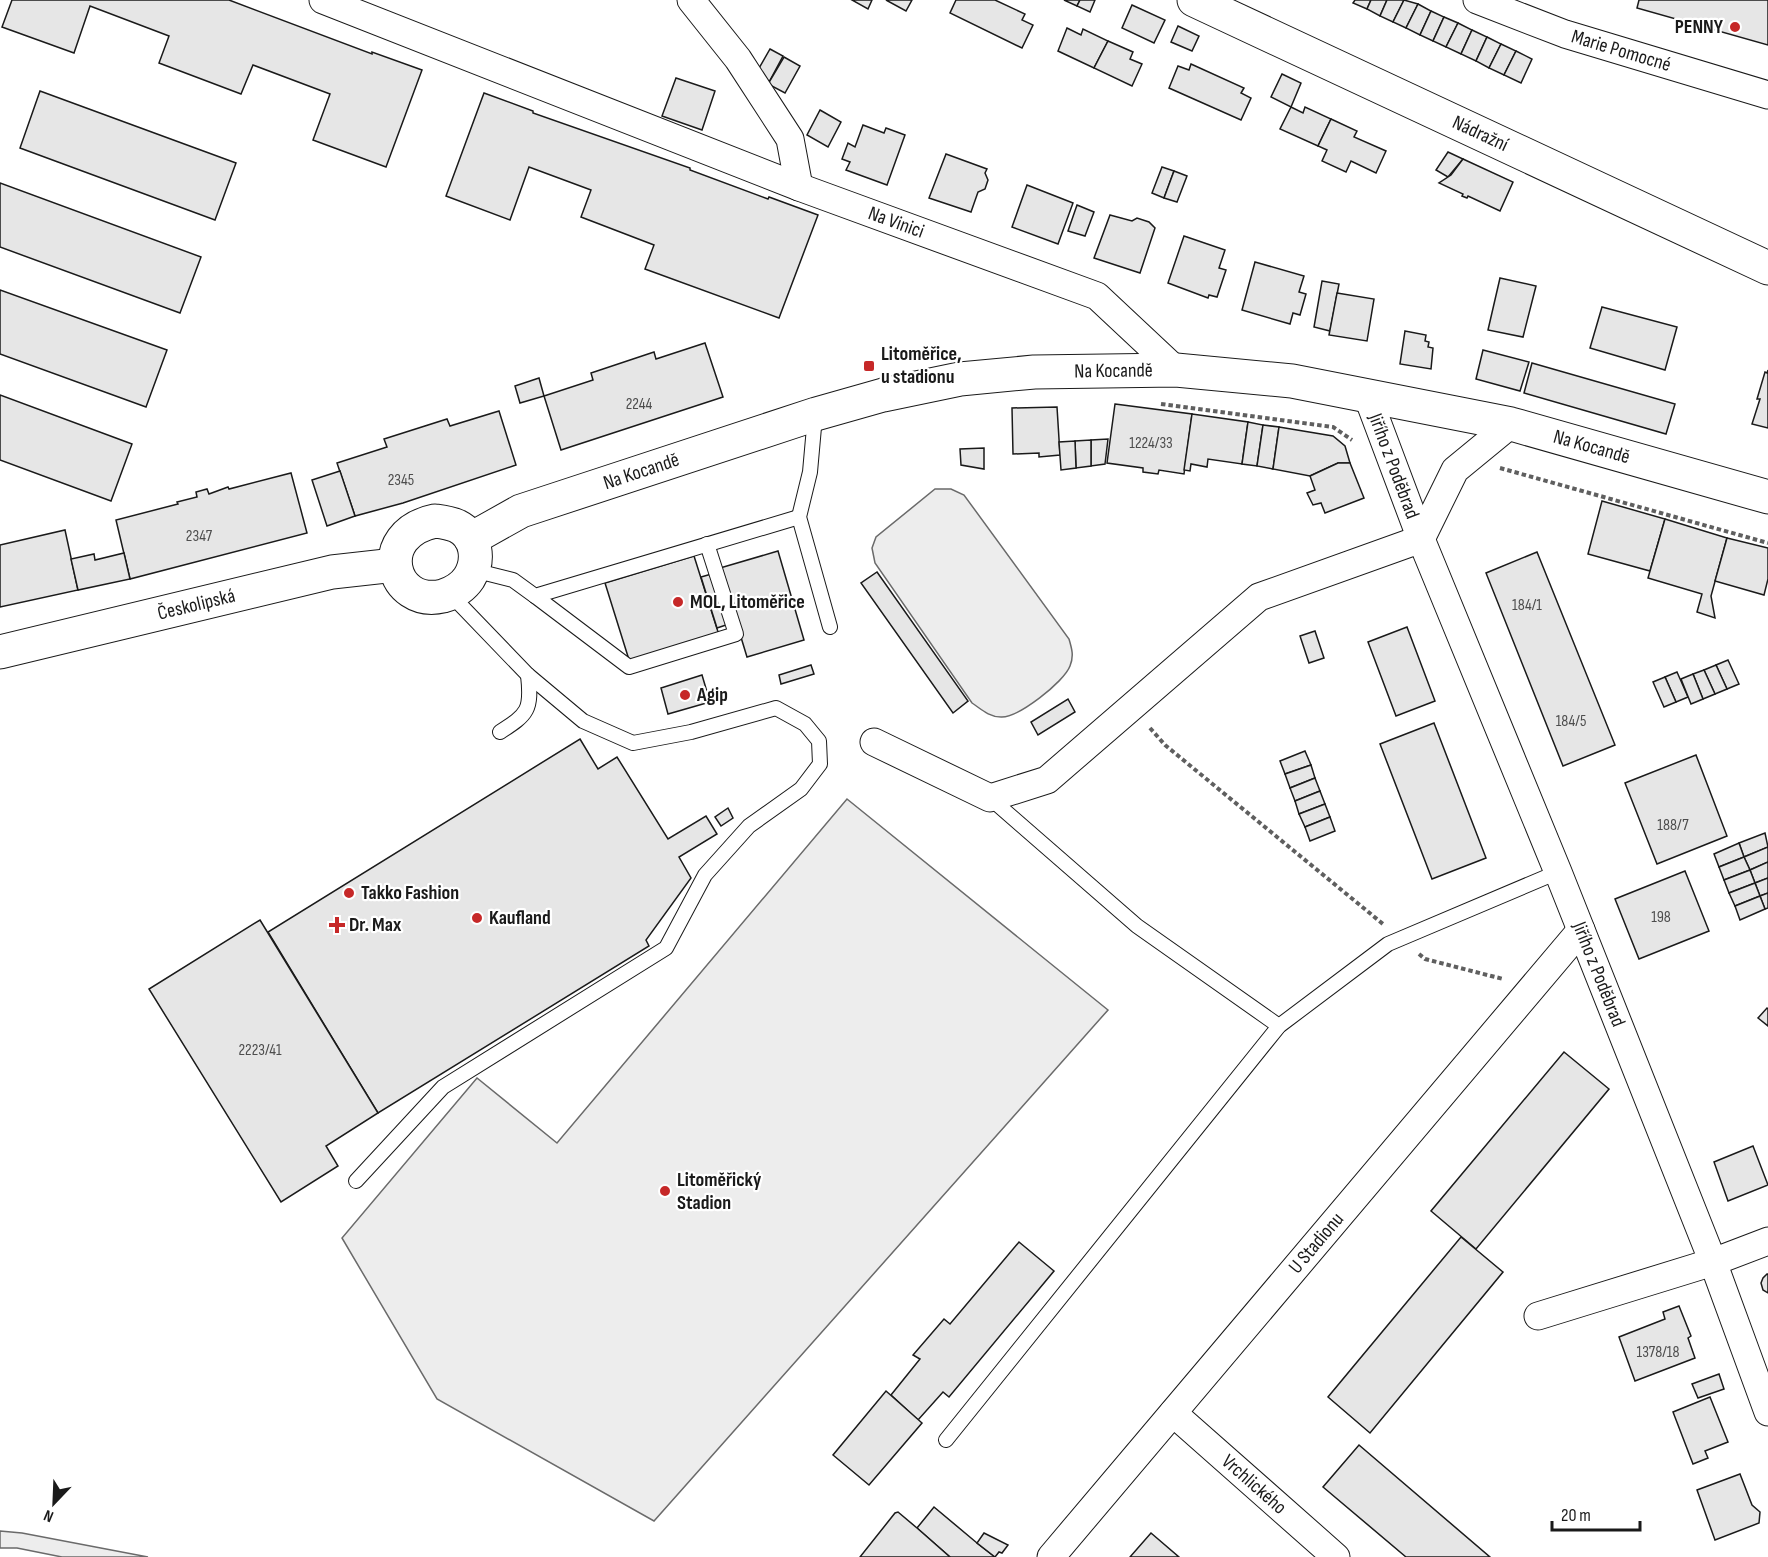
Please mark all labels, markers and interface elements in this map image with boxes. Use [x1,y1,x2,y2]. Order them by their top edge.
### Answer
place label: PENNY [1675,15,1724,39]
marker: PENNY [1728,20,1742,34]
street label: Marie Pomocné [1569,25,1674,77]
street label: Nádražní [1449,110,1512,157]
street label: Na Vinici [865,201,928,244]
place label: Litoměřice, u stadionu [881,342,962,389]
street label: Na Kocandě [1074,358,1153,383]
marker: Litoměřice, u stadionu [862,359,876,373]
house number: 2244 [626,395,653,414]
street label: Jiřího z Poděbrad [1363,409,1424,522]
street label: Na Kocandě [1551,425,1633,469]
house number: 1224/33 [1129,434,1173,453]
street label: Na Kocandě [600,448,682,495]
house number: 2345 [388,471,414,490]
house number: 2347 [186,527,213,546]
street label: Českolipská [155,584,238,626]
place label: MOL, Litoměřice [690,590,805,614]
marker: MOL, Litoměřice [671,595,685,609]
house number: 184/1 [1512,596,1542,615]
place label: Agip [696,683,728,707]
marker: Agip [678,688,692,702]
house number: 184/5 [1556,712,1586,731]
house number: 188/7 [1657,816,1689,835]
place label: Takko Fashion [361,881,459,905]
marker: Takko Fashion [342,886,356,900]
place label: Kaufland [489,906,551,930]
house number: 198 [1651,908,1671,927]
marker: Kaufland [470,911,484,925]
place label: Dr. Max [349,913,402,937]
marker: Dr. Max [330,918,344,932]
street label: Jiřího z Poděbrad [1567,918,1630,1030]
house number: 2223/41 [239,1041,282,1060]
place label: Litoměřický Stadion [677,1168,762,1215]
marker: Litoměřický Stadion [658,1184,672,1198]
street label: U Stadionu [1284,1208,1349,1279]
house number: 1378/18 [1637,1343,1679,1362]
street label: Vrchlického [1216,1449,1291,1520]
north arrow [24,1473,84,1533]
scale bar [1552,1494,1640,1532]
text: N [41,1505,56,1526]
text: 20 m [1561,1505,1591,1526]

